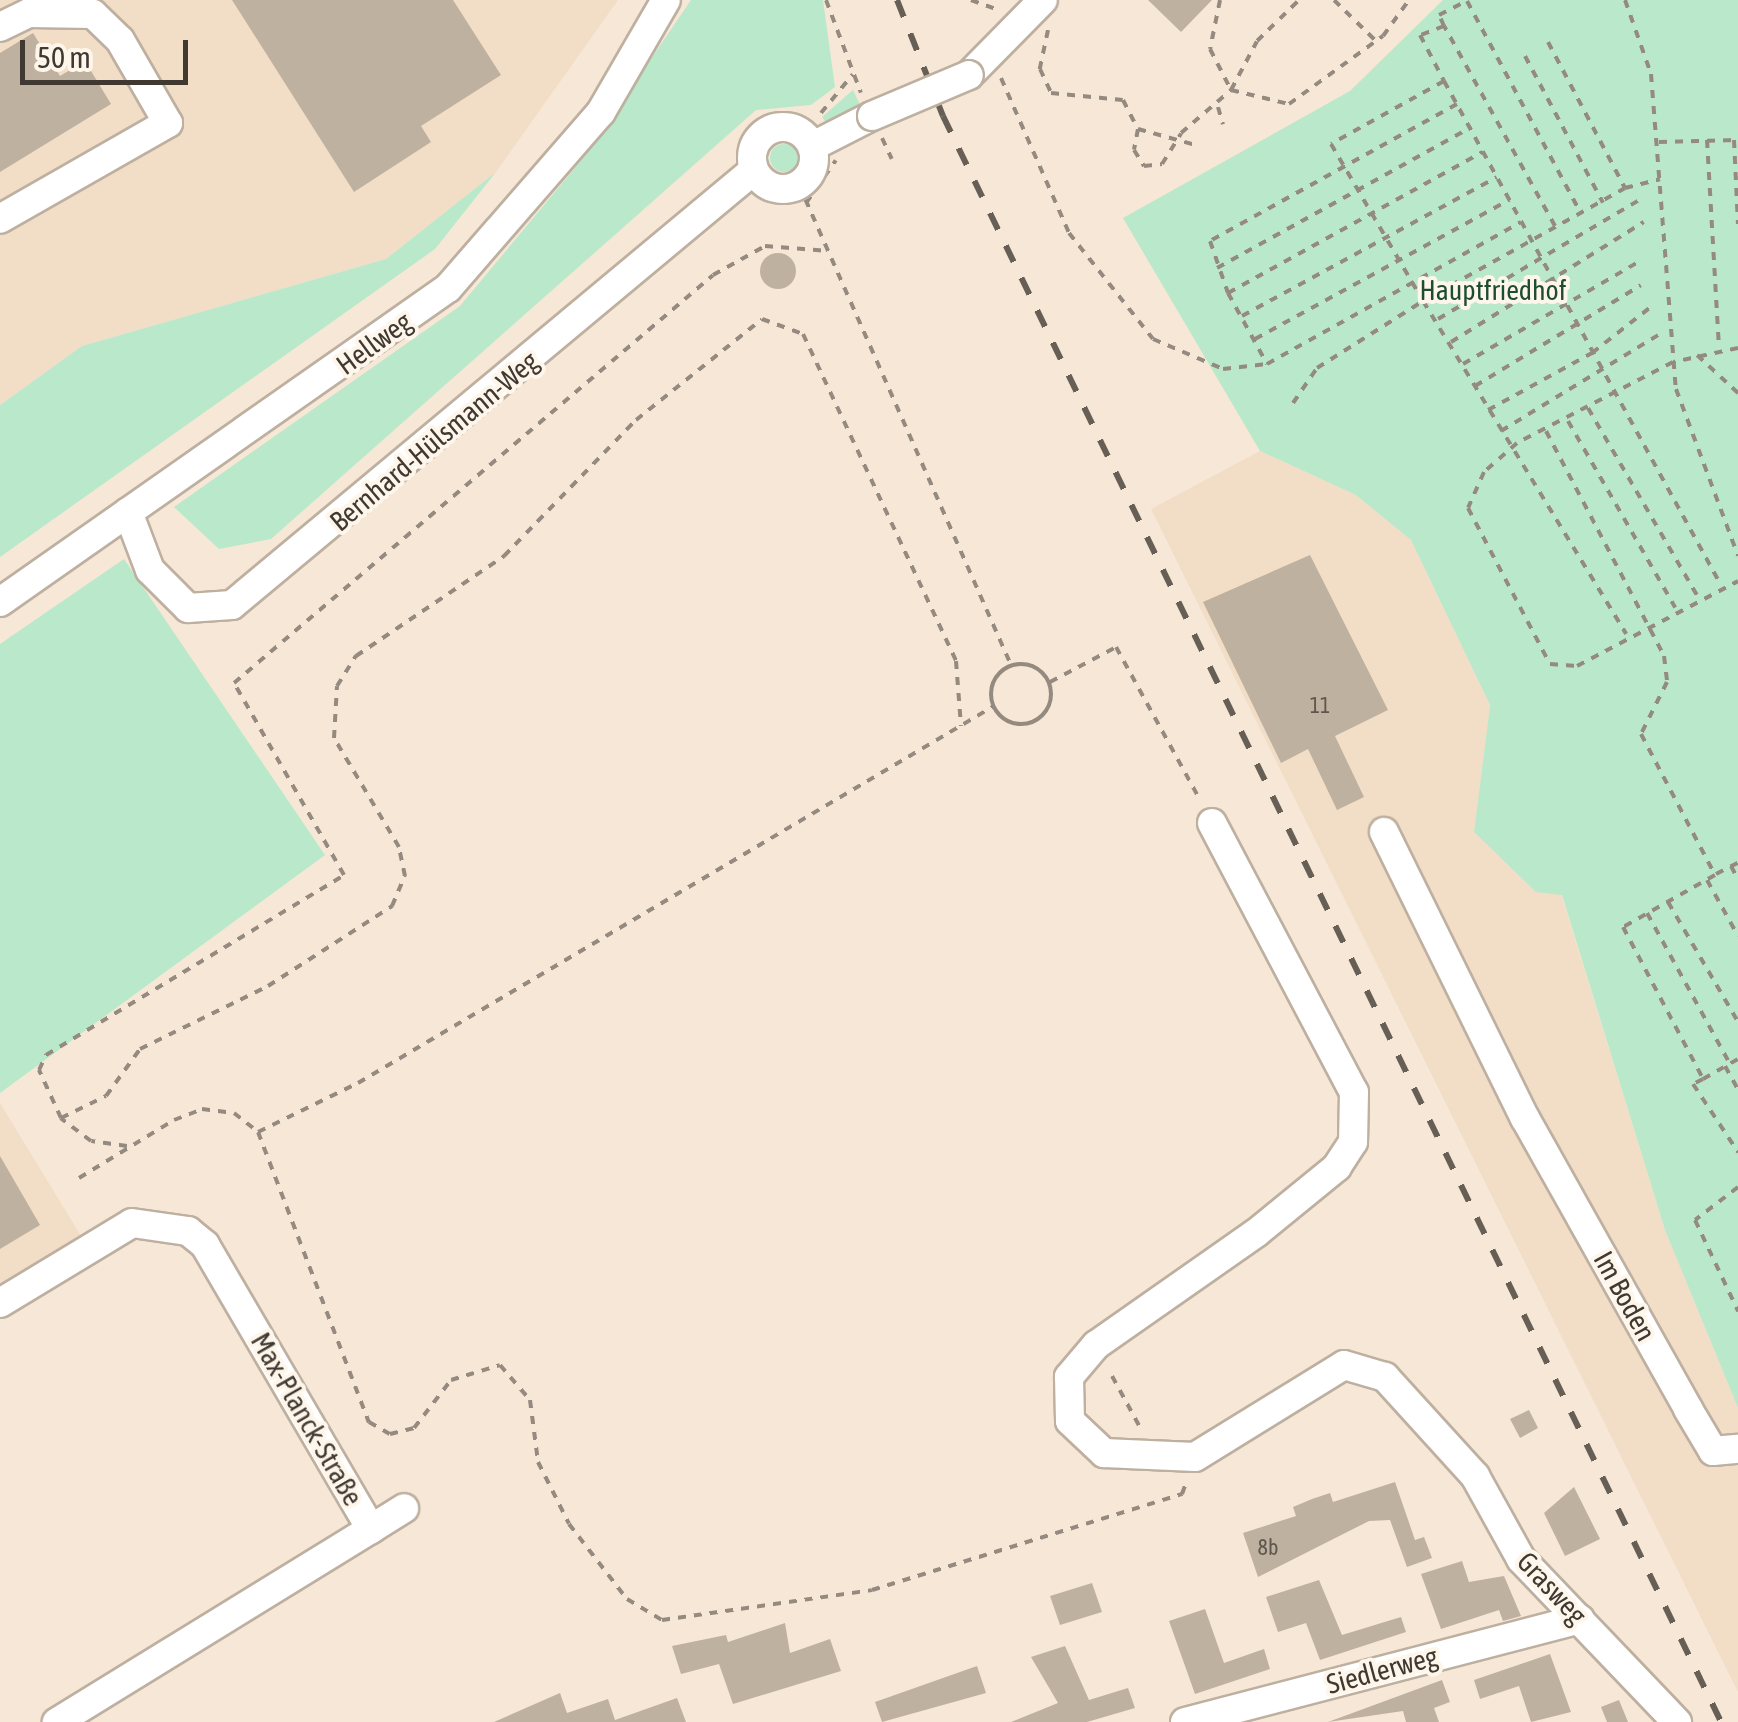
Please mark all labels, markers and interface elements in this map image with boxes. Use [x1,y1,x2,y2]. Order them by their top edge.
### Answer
scale bar [25,20,192,82]
text: 50 m [37,40,91,74]
park label: Hauptfriedhof [1420,273,1566,307]
street label: Hellweg [330,305,418,381]
street label: Bernhard-Hülsmann-Weg [323,344,545,538]
house number: 11 [1310,693,1330,719]
street label: Im Boden [1587,1245,1663,1347]
street label: Max-Planck-Straße [244,1327,370,1511]
house number: 8b [1258,1535,1278,1561]
street label: Grasweg [1510,1545,1594,1631]
street label: Siedlerweg [1323,1639,1441,1701]

